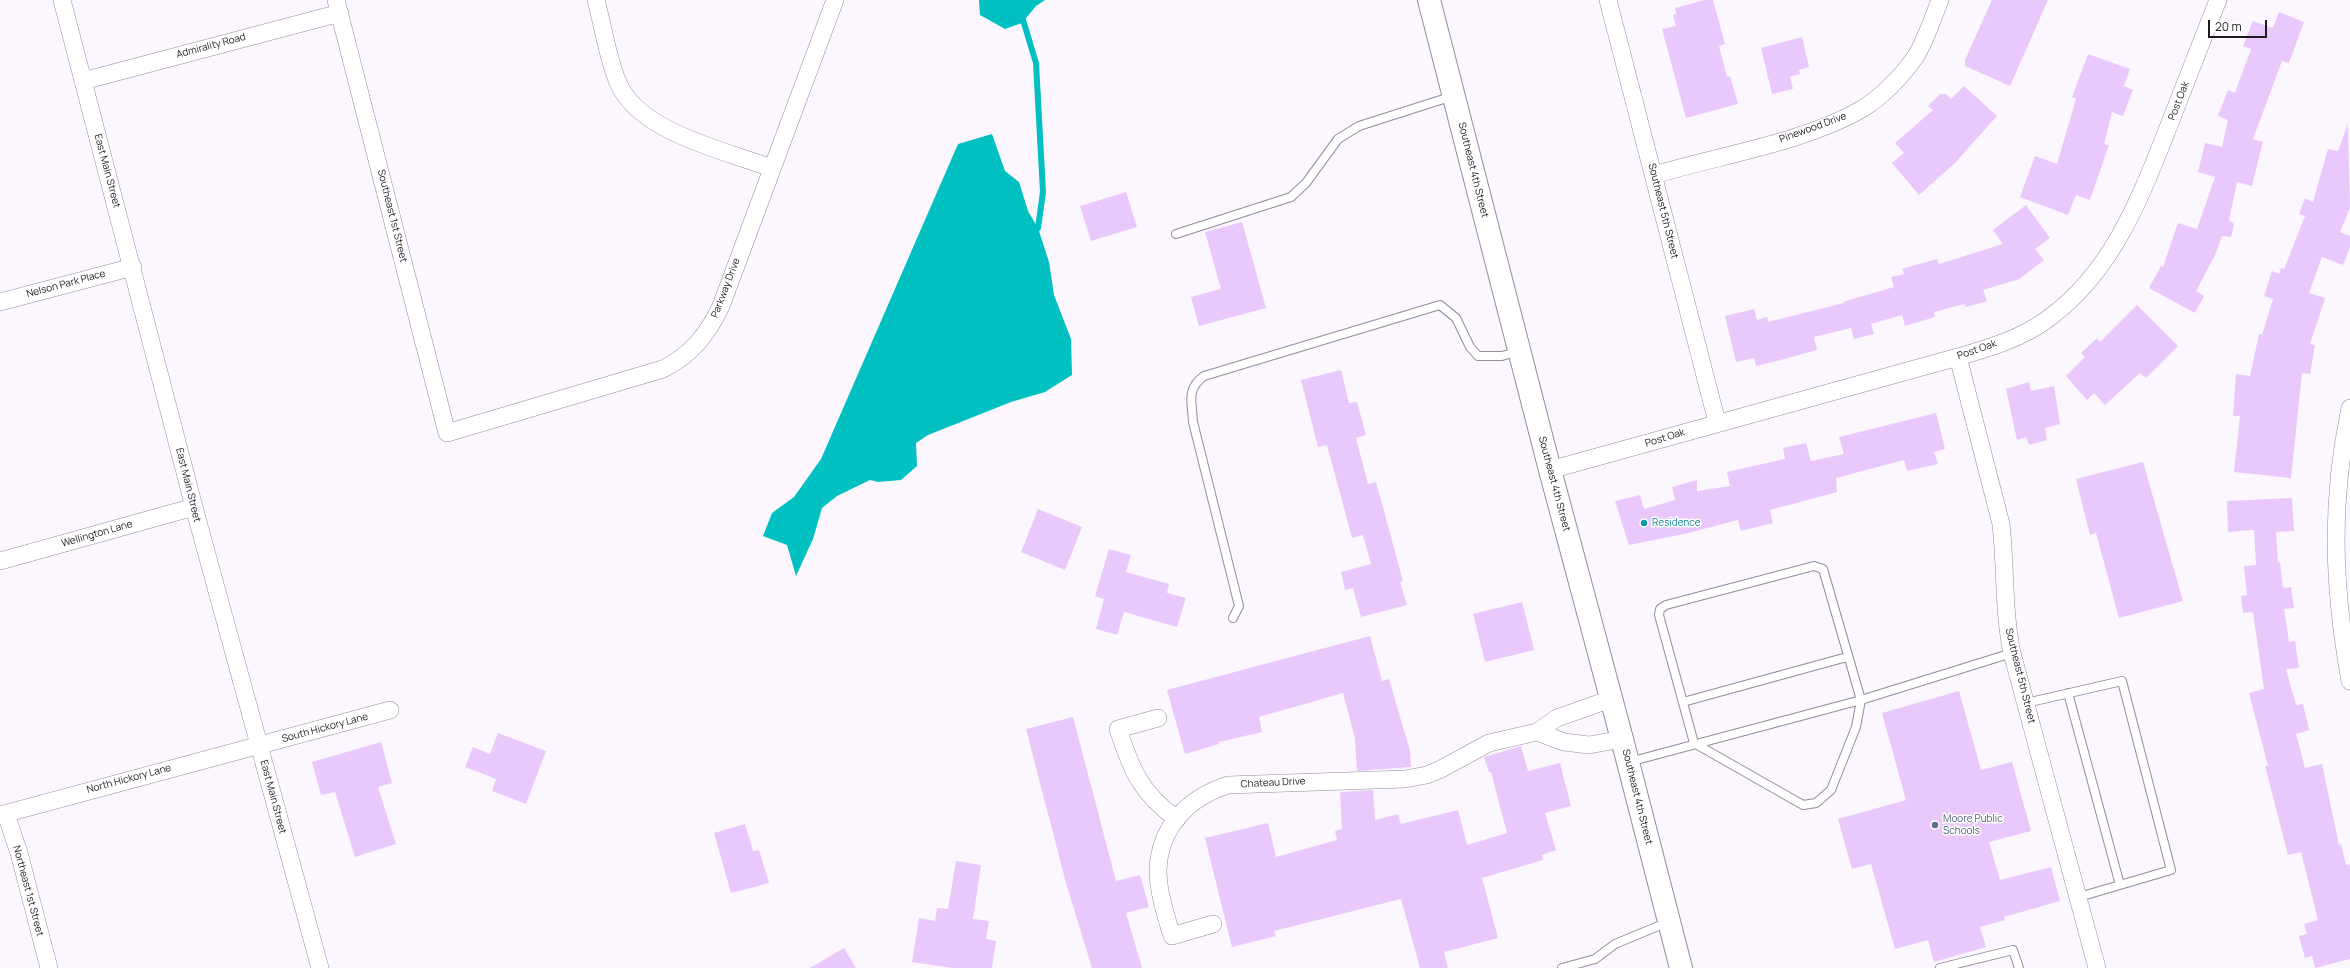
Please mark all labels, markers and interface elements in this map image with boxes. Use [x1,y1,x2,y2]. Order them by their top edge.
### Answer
scale bar [2210,12,2269,38]
text: 20 m [2215,18,2242,35]
street label: Admirality Road [175,31,247,61]
street label: Post Oak [2166,80,2192,122]
street label: Pinewood Drive [1778,110,1848,146]
street label: Southeast 4th Street [1455,121,1491,219]
street label: East Main Street [91,133,123,209]
street label: Southeast 5th Street [1645,162,1681,260]
street label: Southeast 1st Street [375,168,409,264]
street label: Parkway Drive [709,256,743,320]
street label: Nelson Park Place [25,268,107,300]
street label: Post Oak [1956,338,1998,362]
street label: Post Oak [1644,426,1686,450]
street label: Southeast 4th Street [1536,435,1572,533]
street label: East Main Street [173,447,203,523]
place label: Residence [1652,517,1700,529]
street label: Wellington Lane [60,518,134,550]
marker: Residence [1639,518,1649,528]
street label: Southeast 5th Street [2002,627,2038,725]
street label: South Hickory Lane [281,711,369,745]
street label: Southeast 4th Street [1619,748,1655,846]
street label: East Main Street [257,759,289,835]
street label: North Hickory Lane [85,762,173,796]
street label: Chateau Drive [1240,775,1306,791]
place label: Moore Public Schools [1943,813,2003,836]
marker: Moore Public Schools [1930,820,1940,830]
street label: Northeast 1st Street [10,844,46,938]

